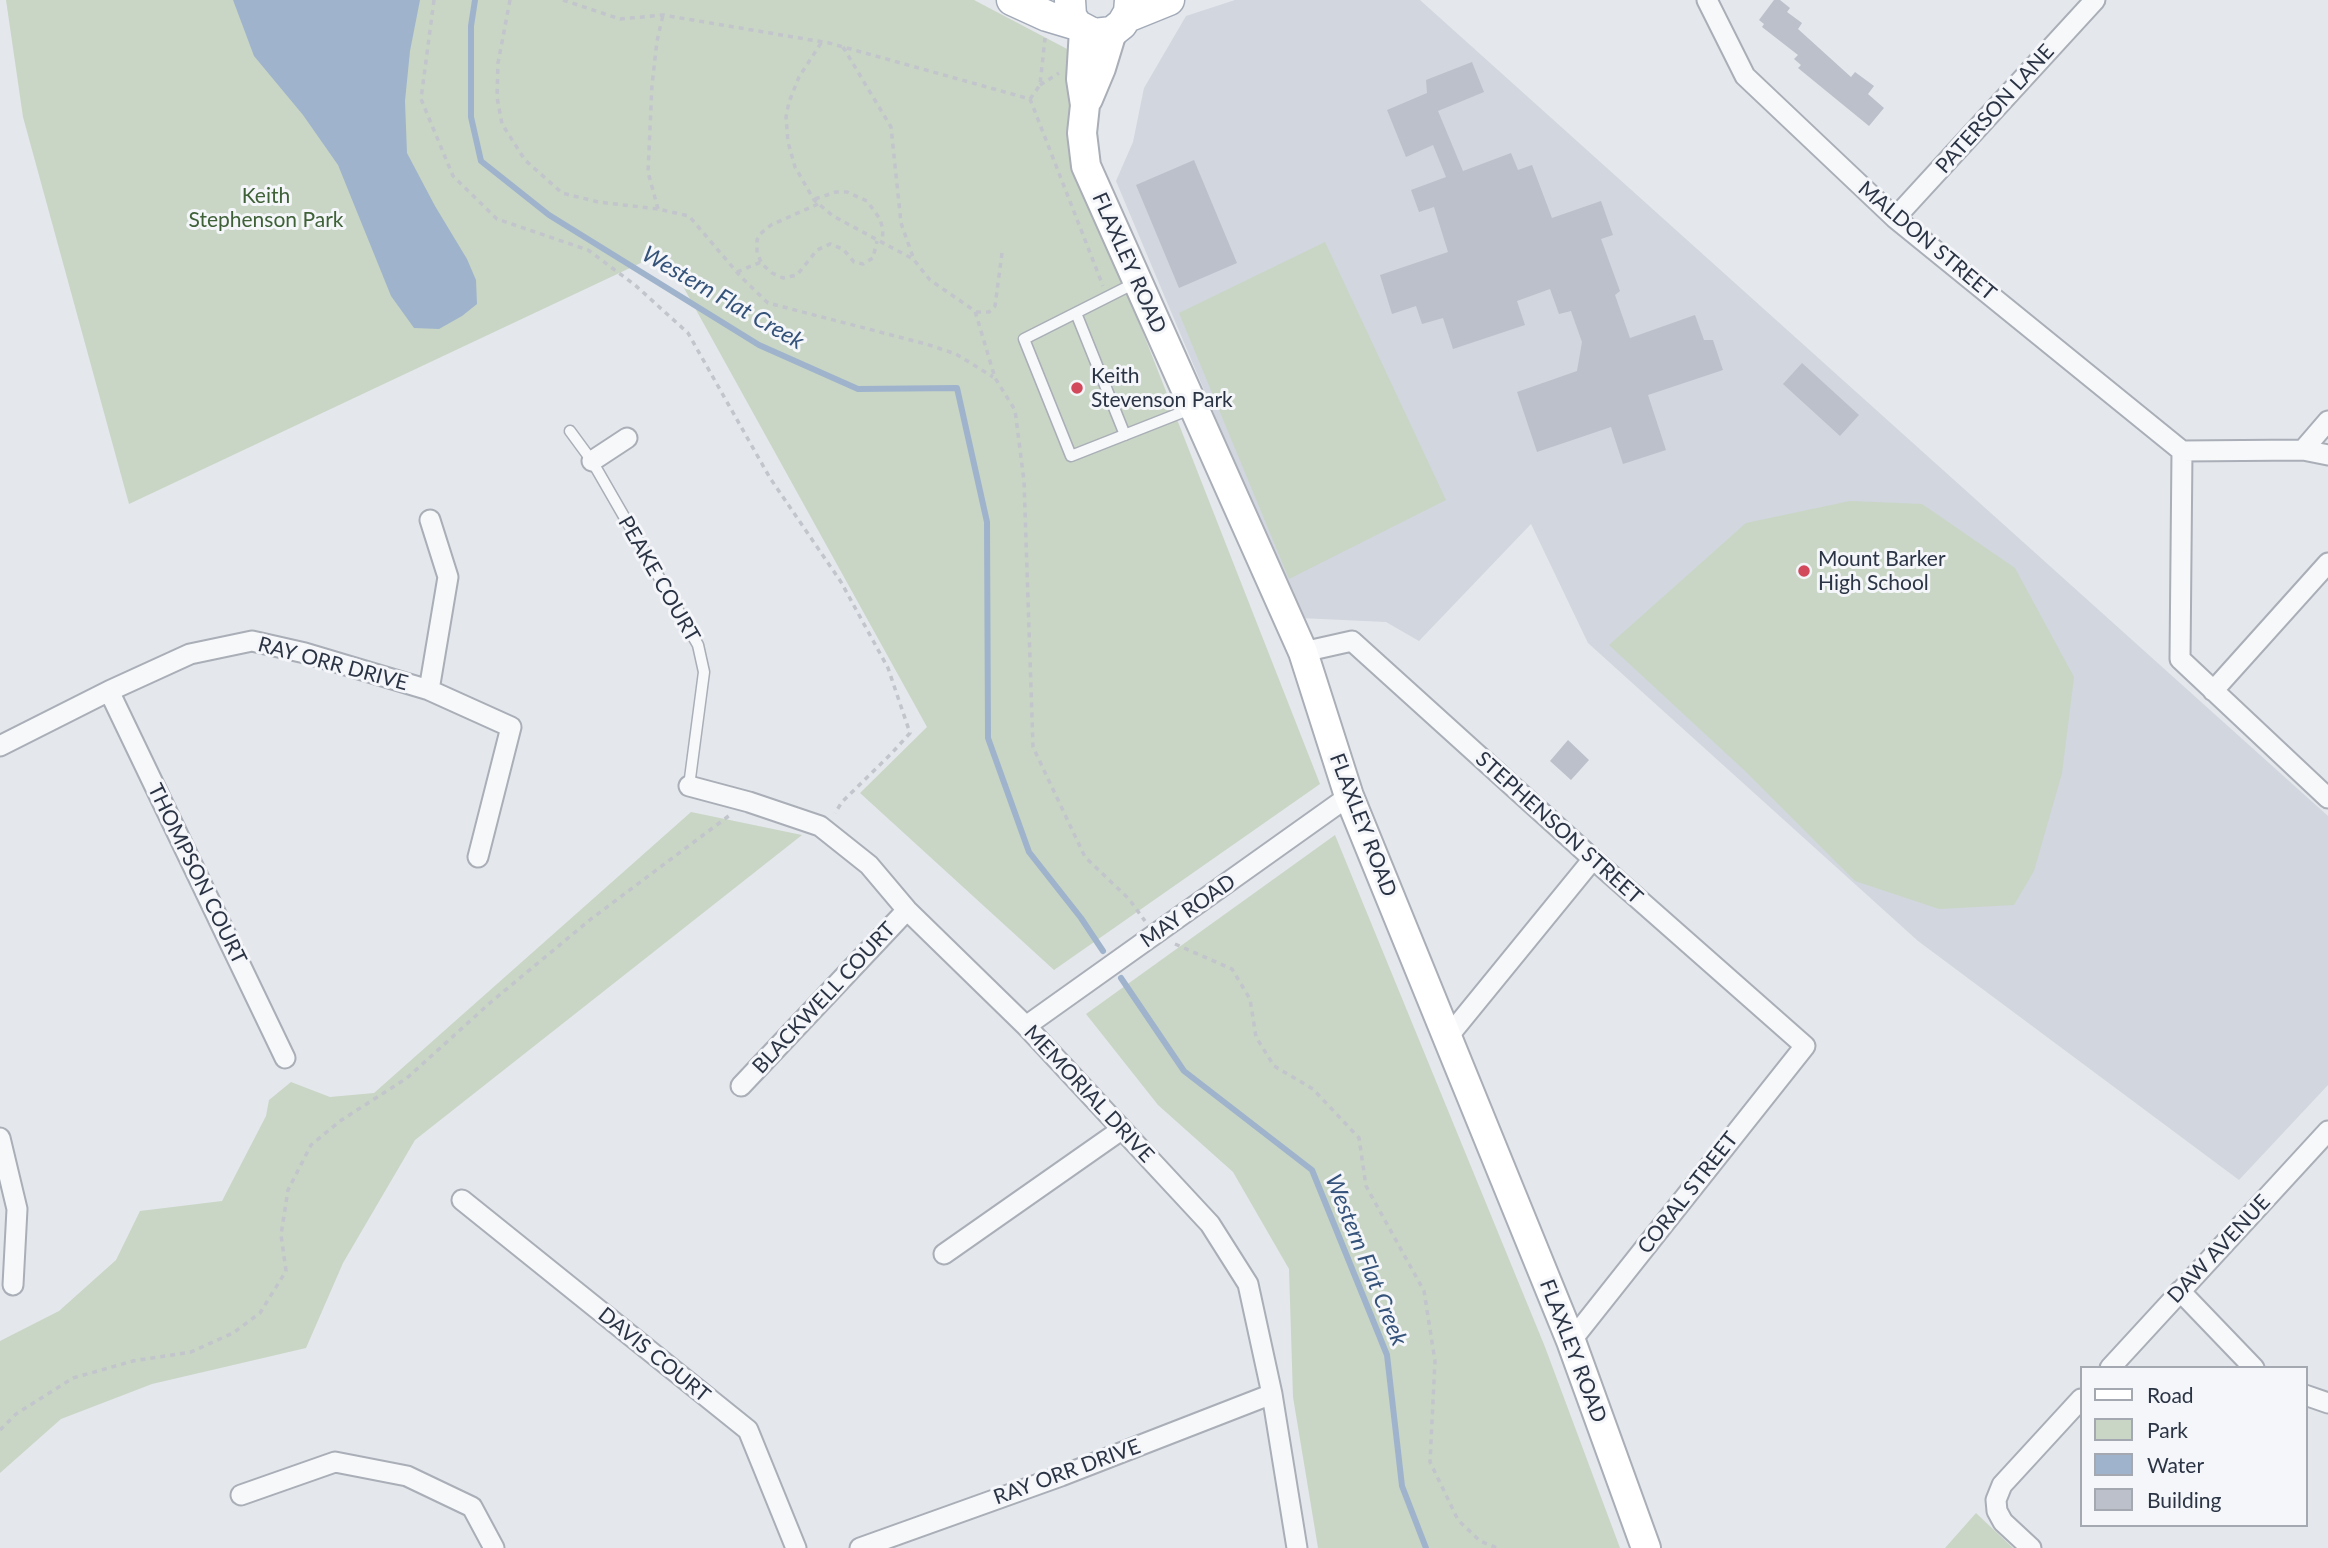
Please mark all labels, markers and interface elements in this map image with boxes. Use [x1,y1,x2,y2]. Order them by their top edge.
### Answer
street label: PATERSON LANE [1931,39,2059,179]
street label: MALDON STREET [1853,176,2001,306]
park label: Keith Stephenson Park [189,183,343,233]
street label: FLAXLEY ROAD [1087,189,1171,337]
water label: Western Flat Creek [637,240,809,356]
place label: Keith Stevenson Park [1091,363,1233,413]
marker: Keith Stevenson Park [1069,380,1085,396]
street label: PEAKE COURT [613,511,705,647]
place label: Mount Barker High School [1818,546,1946,596]
marker: Mount Barker High School [1796,563,1812,579]
street label: RAY ORR DRIVE [255,632,411,696]
street label: STEPHENSON STREET [1470,746,1648,910]
street label: FLAXLEY ROAD [1324,750,1402,900]
street label: THOMPSON COURT [142,779,252,969]
street label: MAY ROAD [1136,869,1240,953]
street label: BLACKWELL COURT [747,917,901,1079]
street label: MEMORIAL DRIVE [1019,1020,1159,1168]
street label: CORAL STREET [1633,1127,1743,1259]
water label: Western Flat Creek [1319,1170,1413,1350]
street label: DAW AVENUE [2162,1190,2276,1308]
street label: FLAXLEY ROAD [1534,1276,1612,1426]
street label: DAVIS COURT [593,1302,715,1408]
legend [2080,1366,2307,1527]
text: Road [2147,1382,2194,1407]
text: Park [2147,1417,2188,1442]
street label: RAY ORR DRIVE [990,1434,1144,1510]
text: Water [2147,1452,2204,1477]
text: Building [2147,1487,2222,1512]

